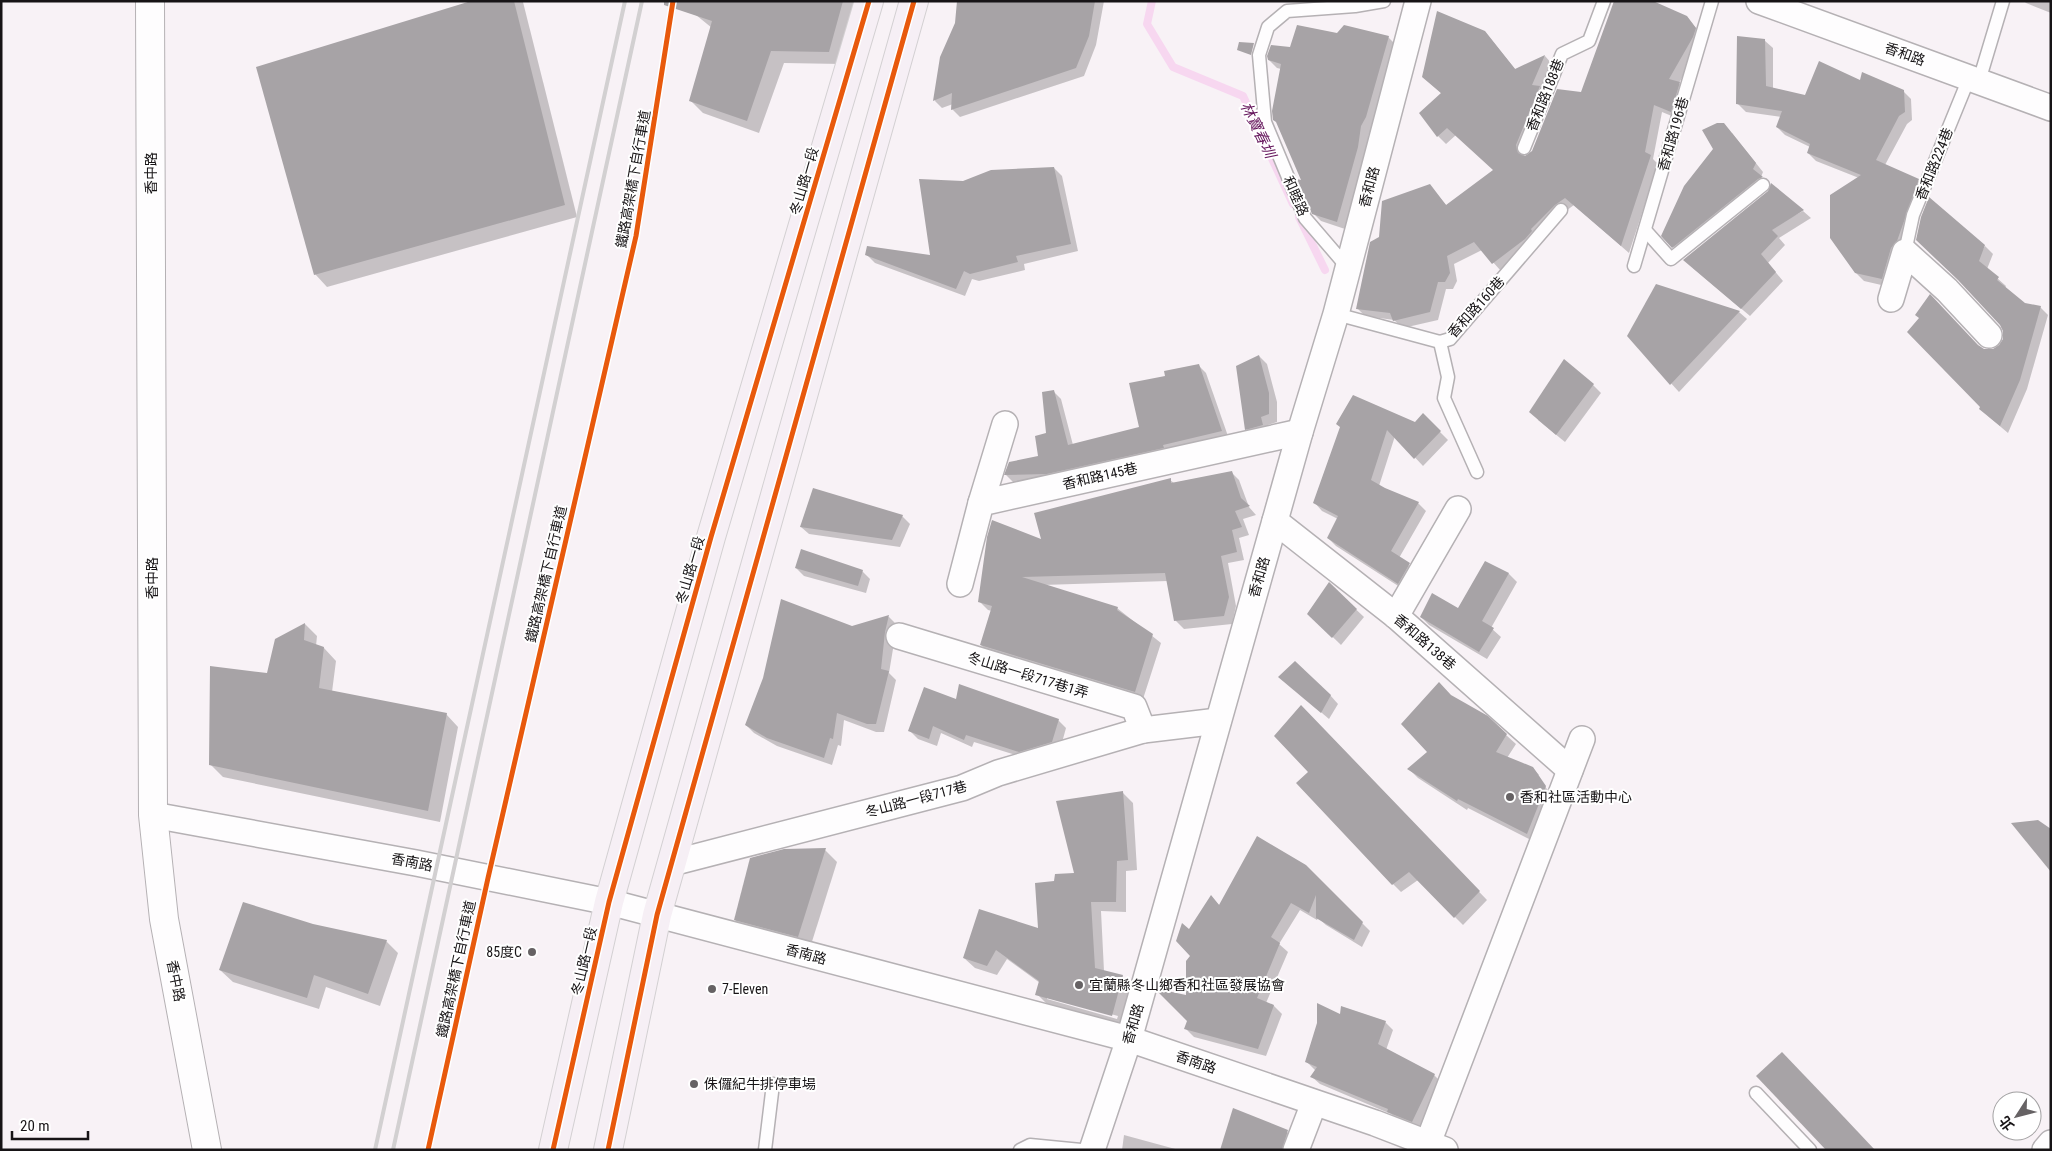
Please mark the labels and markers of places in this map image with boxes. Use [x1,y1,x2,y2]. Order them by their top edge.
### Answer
place label: 香和社區活動中心 [1520,789,1632,805]
marker: 香和社區活動中心 [1504,791,1516,803]
place label: 85度C [486,944,522,960]
marker: 85度C [526,946,538,958]
place label: 宜蘭縣冬山鄉香和社區發展協會 [1089,977,1285,993]
marker: 宜蘭縣冬山鄉香和社區發展協會 [1073,979,1085,991]
place label: 7-Eleven [722,981,768,997]
marker: 7-Eleven [706,983,718,995]
place label: 侏儸紀牛排停車場 [704,1076,816,1092]
marker: 侏儸紀牛排停車場 [688,1078,700,1090]

